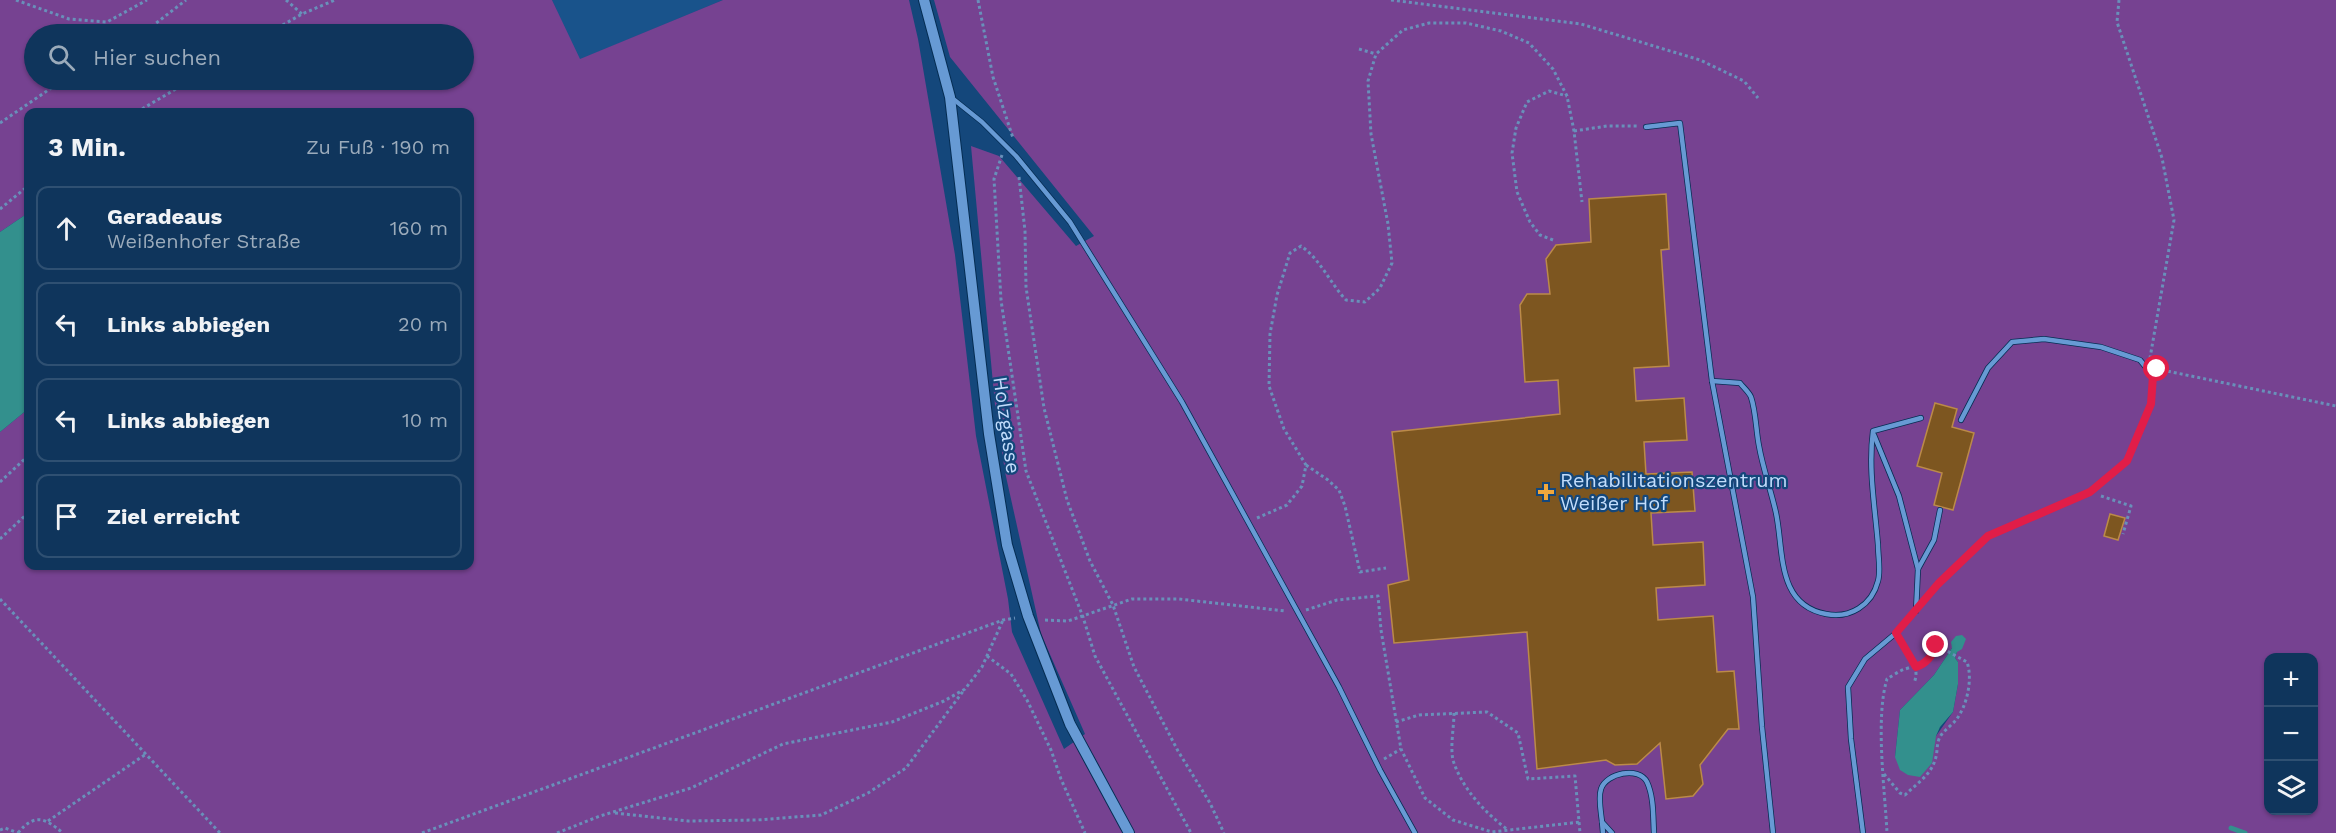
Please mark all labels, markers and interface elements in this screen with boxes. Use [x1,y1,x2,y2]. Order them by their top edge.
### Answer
search box [24,24,474,90]
icon: search [45,41,78,74]
text: Hier suchen [93,45,221,70]
text: 3 Min. [48,132,126,162]
text: Zu Fuß · 190 m [306,135,450,159]
text: Geradeaus [107,204,222,229]
icon: ahead [50,212,83,245]
text: 160 m [390,216,448,240]
text: Weißenhofer Straße [107,229,301,253]
icon: left [50,308,83,341]
text: Links abbiegen [107,312,270,337]
text: 20 m [398,312,448,336]
route start [2143,355,2169,381]
street label: Holzgasse [988,375,1026,475]
icon: left [50,404,83,437]
text: Links abbiegen [107,408,270,433]
text: 10 m [402,408,448,432]
place label: Rehabilitationszentrum Weißer Hof [1560,468,1788,515]
marker: Rehabilitationszentrum Weißer Hof [1537,483,1555,501]
icon: arrive [50,500,83,533]
text: Ziel erreicht [107,504,240,529]
route end [1922,631,1948,657]
map controls [2264,653,2318,815]
button: + [2264,653,2318,707]
button: − [2264,707,2318,761]
button: layers [2264,761,2318,815]

